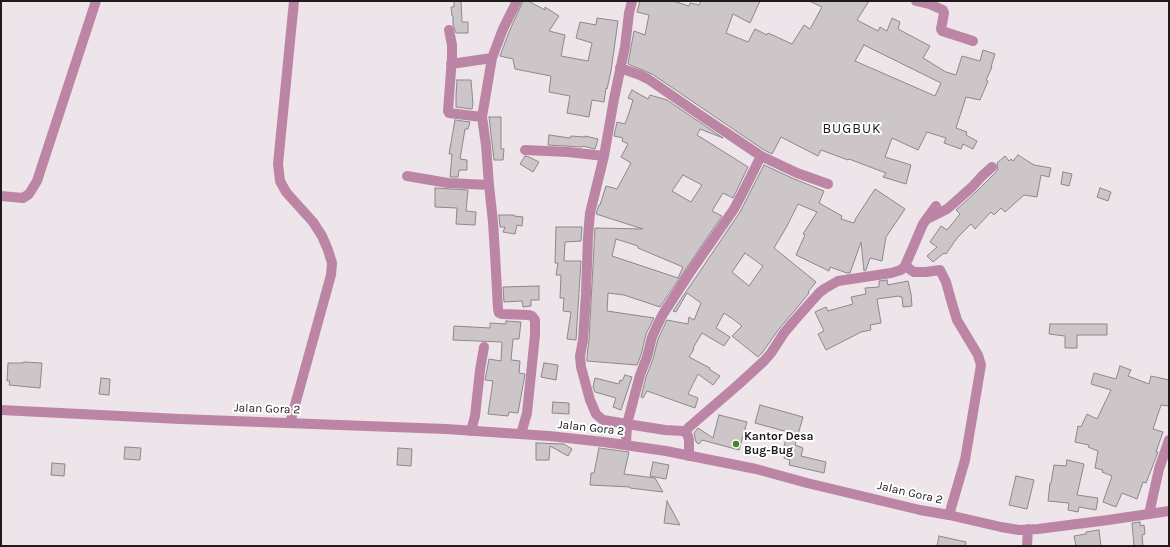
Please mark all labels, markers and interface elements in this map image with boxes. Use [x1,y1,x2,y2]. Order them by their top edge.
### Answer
district label: BUGBUK [822,121,882,137]
street label: Jalan Gora 2 [233,401,301,417]
street label: Jalan Gora 2 [557,417,625,439]
place label: Kantor Desa Bug-Bug [744,430,814,458]
marker: Kantor Desa Bug-Bug [731,439,741,449]
street label: Jalan Gora 2 [876,479,944,507]

